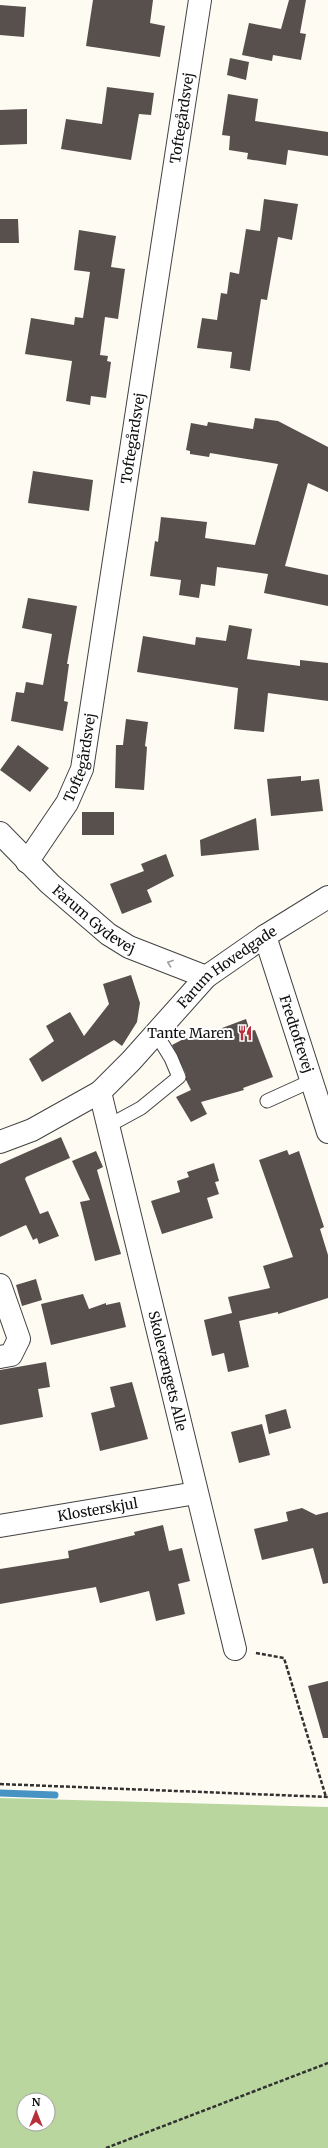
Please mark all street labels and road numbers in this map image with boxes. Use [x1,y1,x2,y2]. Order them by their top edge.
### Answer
street label: Toftegårdsvej [166,71,198,165]
street label: Toftegårdsvej [117,391,149,485]
street label: Toftegårdsvej [59,712,99,805]
street label: Farum Gydevej [49,881,138,958]
street label: Farum Hovedgade [173,922,280,1012]
street label: Fredtoftevej [276,993,317,1075]
street label: Skolevængets Alle [144,1309,191,1433]
street label: Klosterskjul [56,1494,140,1525]

